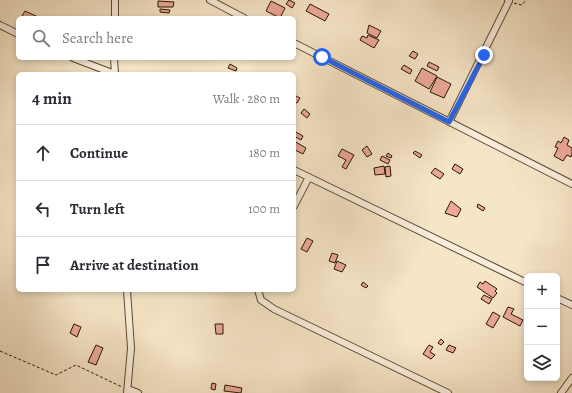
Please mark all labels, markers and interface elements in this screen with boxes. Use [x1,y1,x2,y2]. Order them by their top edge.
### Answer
search box [16,16,296,60]
icon: search [30,27,52,49]
text: Search here [62,28,133,48]
route end [475,46,493,64]
route start [313,48,331,66]
text: 4 min [32,87,72,110]
text: Walk · 280 m [213,90,280,107]
icon: ahead [32,142,54,164]
text: Continue [70,143,128,163]
text: 180 m [249,144,280,161]
icon: left [32,198,54,220]
text: Turn left [70,199,125,219]
text: 100 m [248,200,280,217]
icon: arrive [32,254,54,276]
text: Arrive at destination [70,255,199,275]
map controls [524,273,560,381]
button: + [524,273,560,309]
button: − [524,309,560,345]
button: layers [524,345,560,381]

